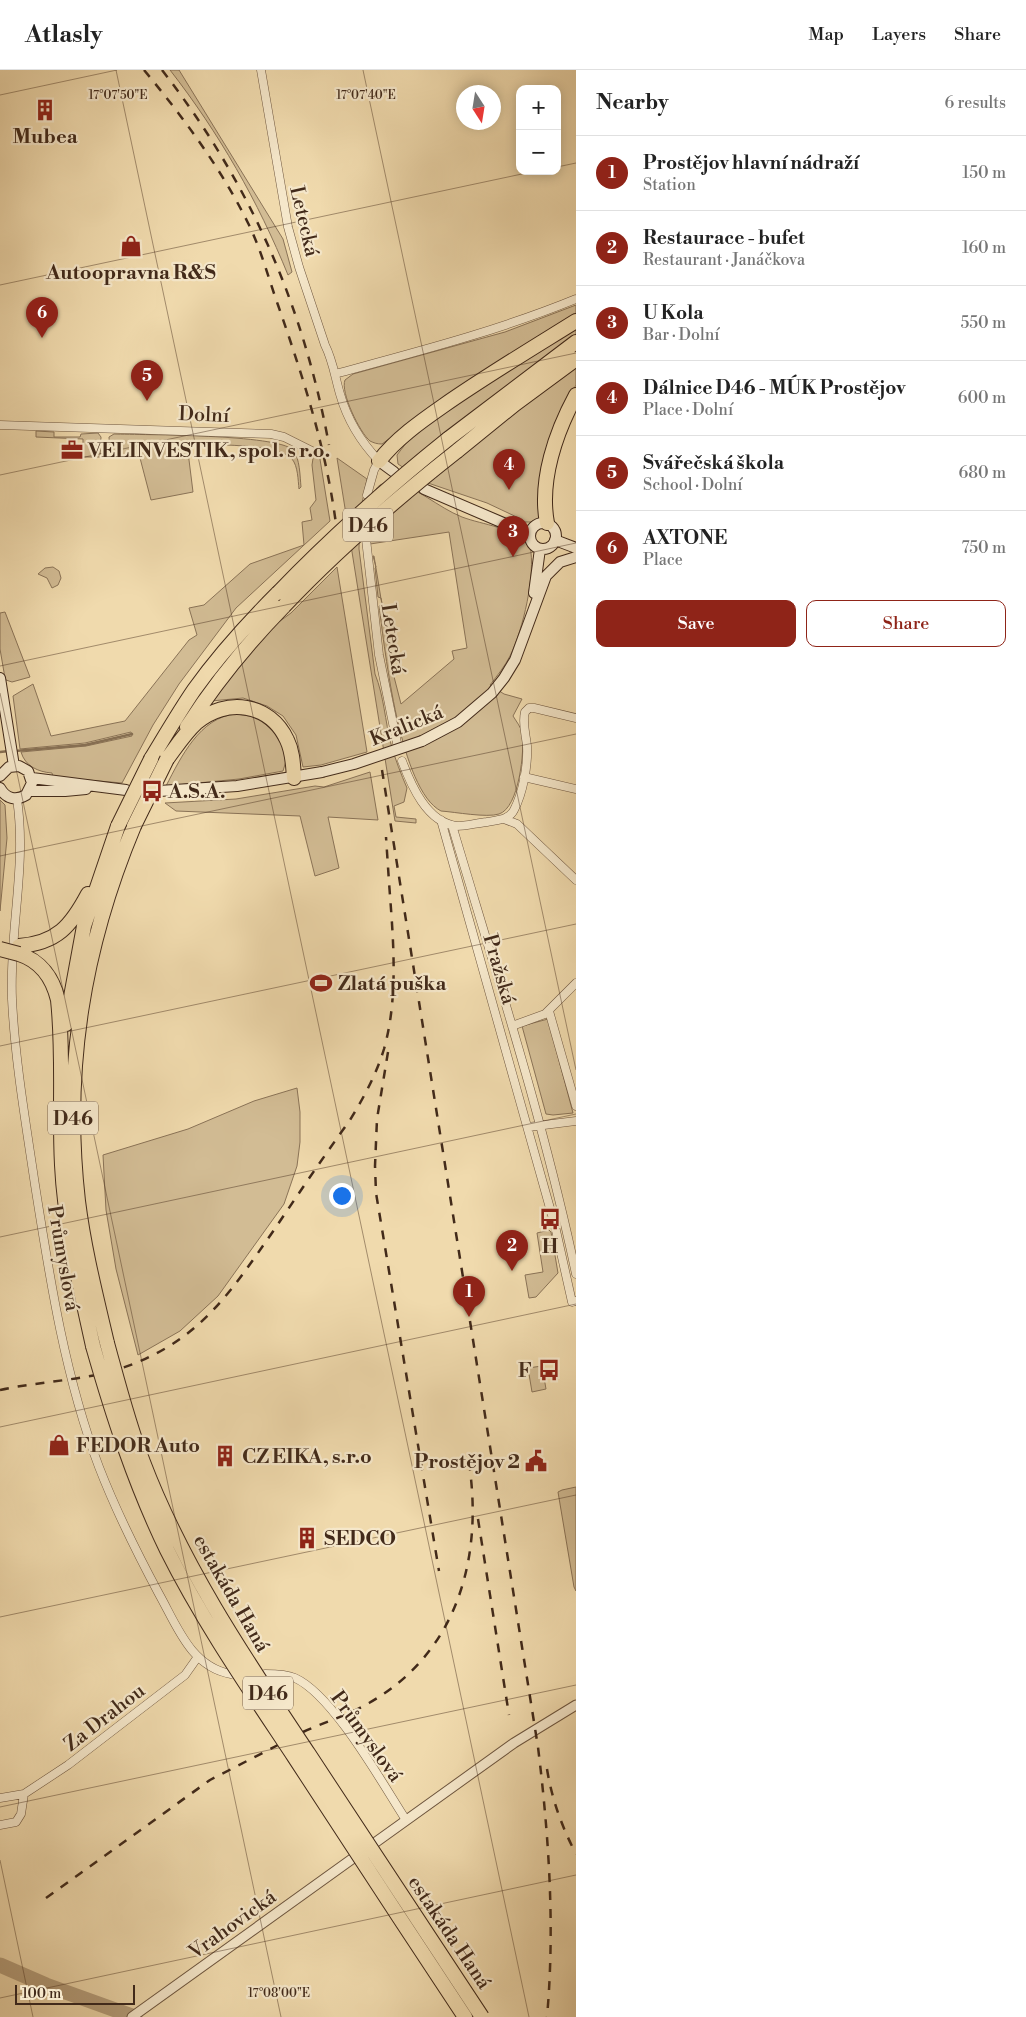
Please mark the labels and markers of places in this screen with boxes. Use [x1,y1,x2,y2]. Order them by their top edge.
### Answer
building icon: Mubea [32,97,58,123]
place label: Mubea [13,125,78,150]
shop icon: Autoopravna R&S [118,233,144,259]
place label: Autoopravna R&S [45,261,216,286]
pin: 6 [26,297,58,338]
pin: 5 [131,360,163,401]
office icon: VELINVESTIK, spol. s r.o. [59,437,85,463]
place label: VELINVESTIK, spol. s r.o. [87,439,330,464]
pin: 4 [493,449,525,490]
pin: 3 [497,516,529,557]
bus stop icon: A.S.A. [139,778,165,804]
place label: A.S.A. [167,780,225,805]
sports icon: Zlatá puška [308,970,334,996]
place label: Zlatá puška [338,972,447,997]
bus stop icon: H [537,1206,563,1232]
pin: 2 [496,1230,528,1271]
place label: H [542,1235,559,1260]
pin: 1 [453,1276,485,1317]
bus stop icon: F [536,1357,562,1383]
place label: F [518,1359,532,1384]
shop icon: FEDOR Auto [46,1432,72,1458]
place label: FEDOR Auto [76,1434,200,1459]
building icon: CZ EIKA, s.r.o [212,1443,238,1469]
place label: CZ EIKA, s.r.o [242,1445,372,1470]
public building icon: Prostějov 2 [523,1448,549,1474]
place label: Prostějov 2 [414,1450,520,1475]
building icon: SEDCO [294,1525,320,1551]
place label: SEDCO [324,1527,396,1552]

